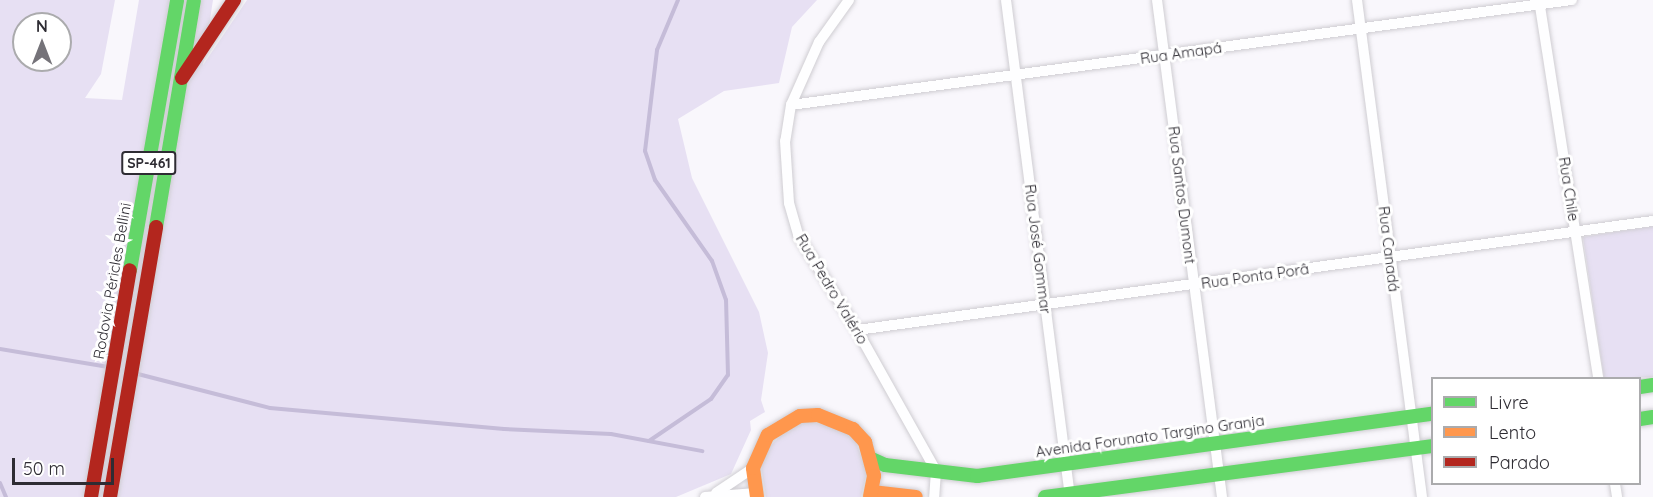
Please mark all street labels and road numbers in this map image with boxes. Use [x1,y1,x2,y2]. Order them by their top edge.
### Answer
street label: Rua Amapá [1139,38,1223,68]
street label: Rua Santos Dumont [1165,125,1199,265]
road number: SP-461 [120,152,178,174]
street label: Rua Chile [1555,156,1583,222]
street label: Rua José Gommar [1021,183,1055,315]
street label: Rodovia Péricles Bellini [89,201,135,361]
street label: Rua Canadá [1375,205,1403,293]
street label: Rua Pedro Valério [792,231,872,347]
street label: Rua Ponta Porâ [1200,260,1310,292]
street label: Avenida Forunato Targino Granja [1034,411,1266,461]

